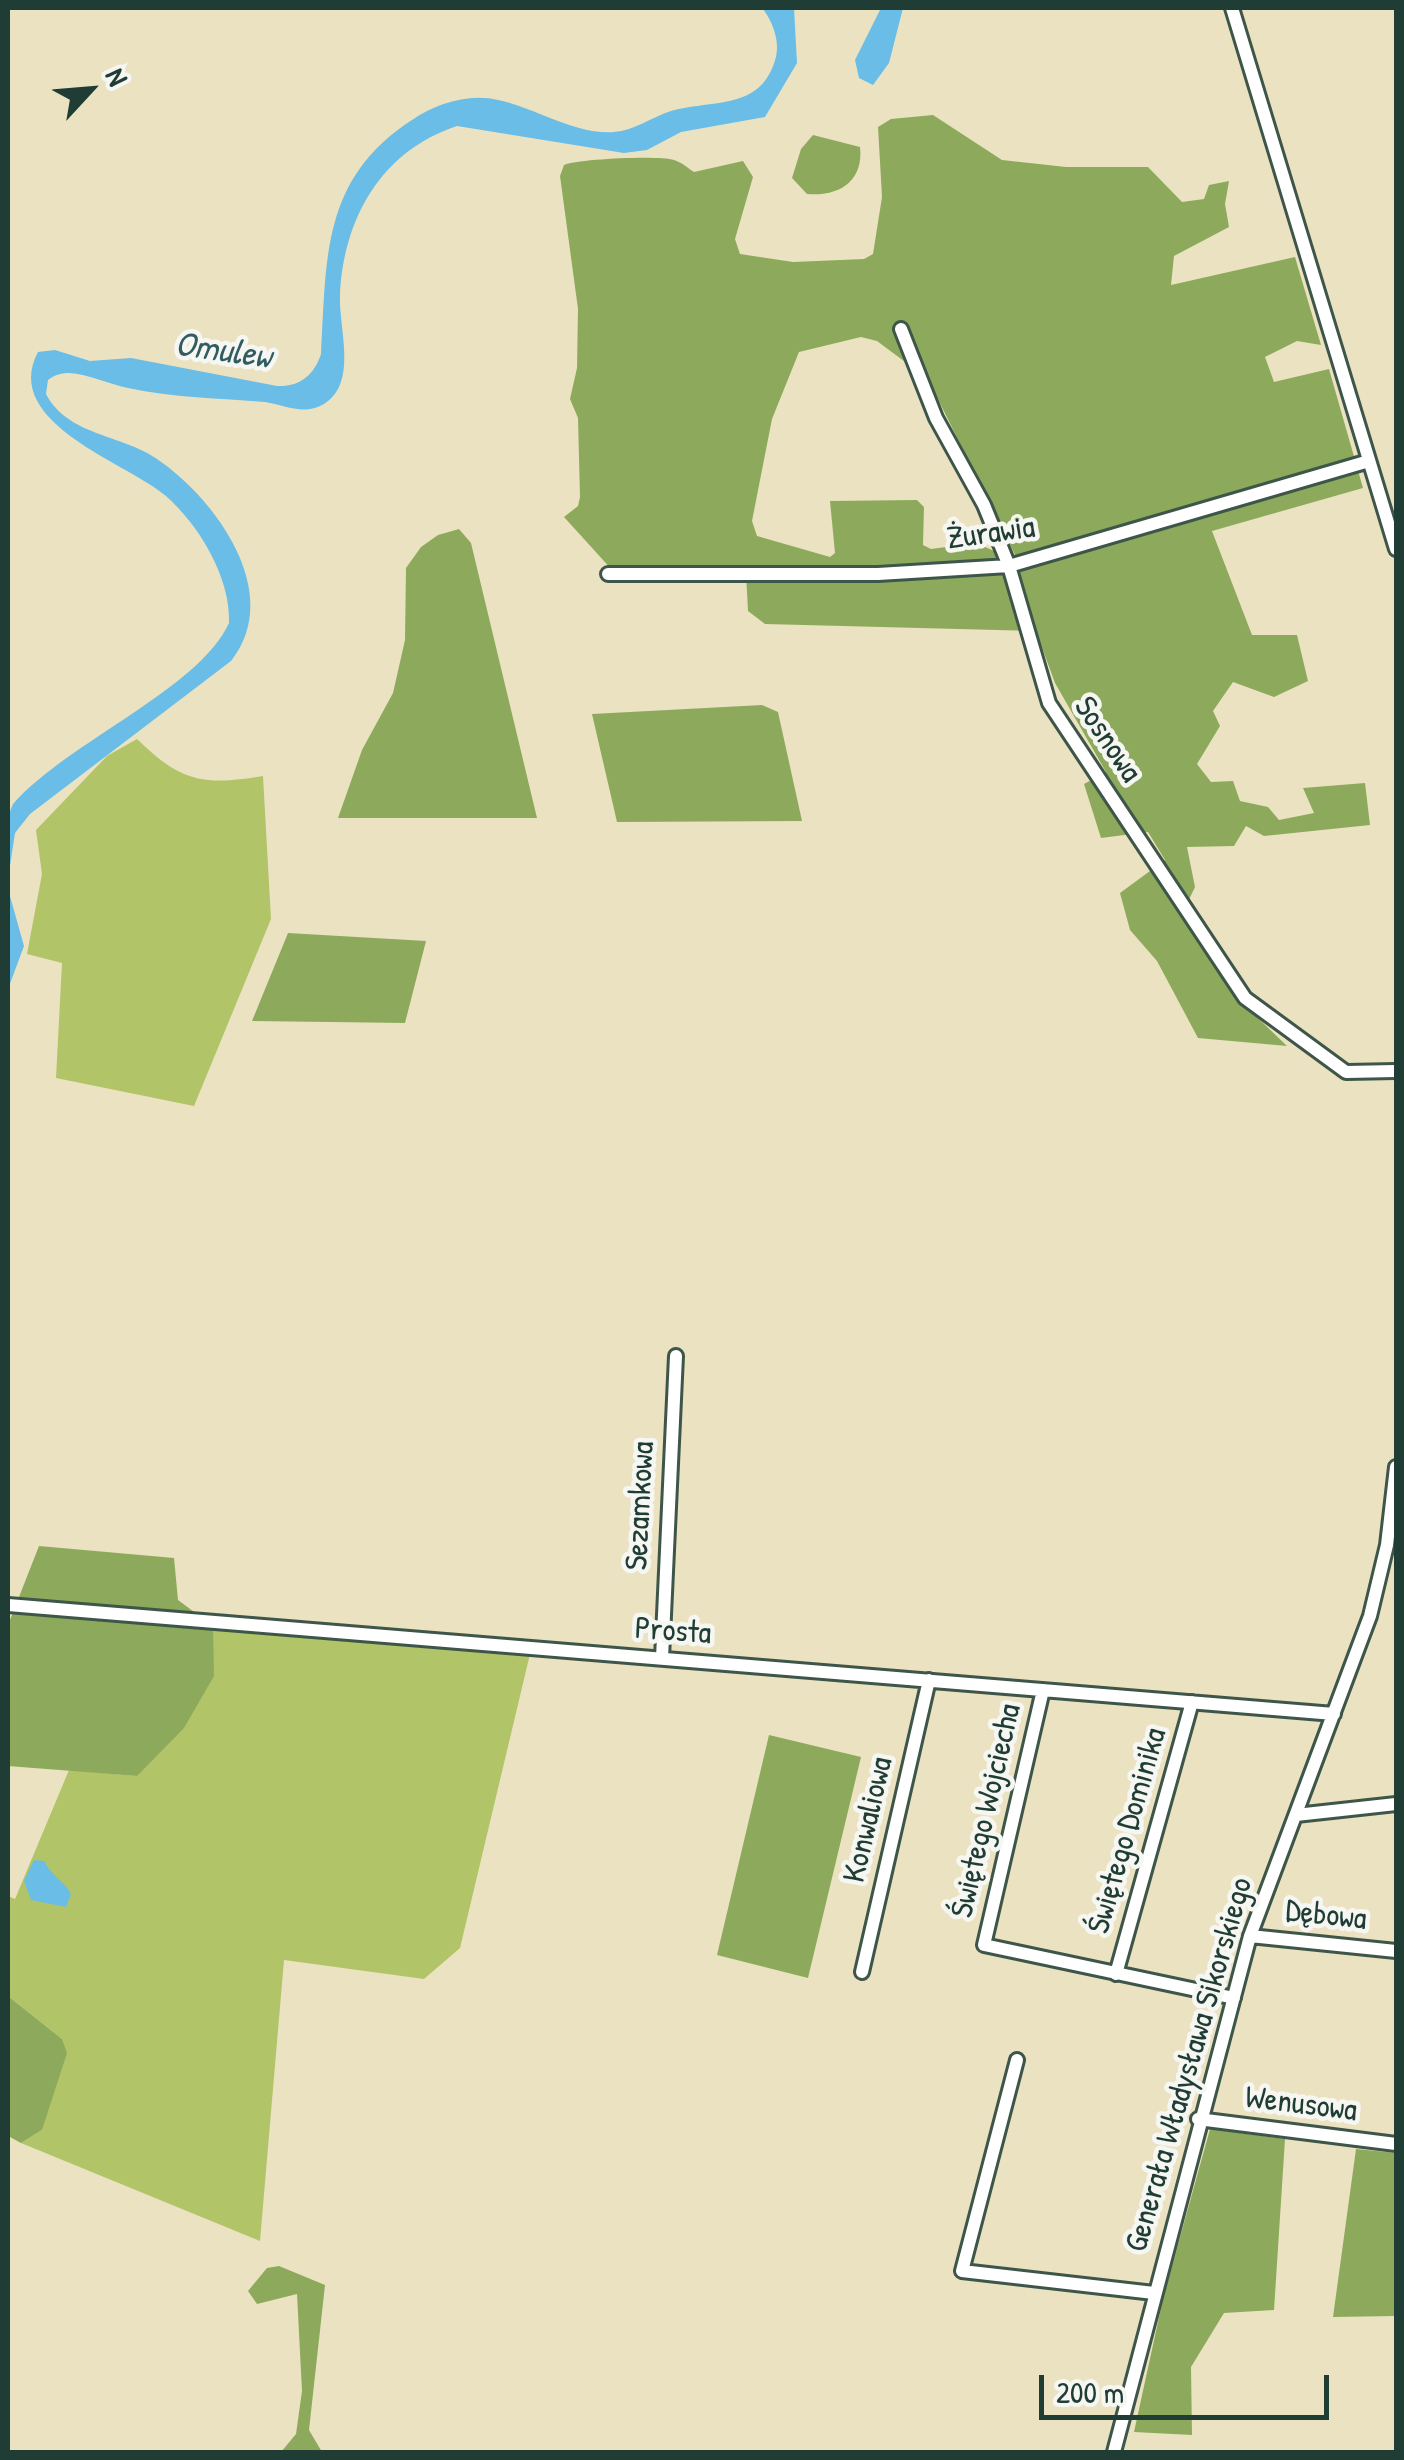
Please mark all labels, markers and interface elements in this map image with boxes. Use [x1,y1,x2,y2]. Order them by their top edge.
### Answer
north arrow [40,40,140,140]
text: N [97,62,137,92]
water label: Omulew [172,324,274,380]
street label: Żurawia [945,509,1037,559]
street label: Sosnowa [1065,690,1149,790]
street label: Sezamkowa [618,1441,664,1571]
street label: Prosta [634,1610,712,1654]
street label: Świętego Wojciecha [944,1700,1030,1922]
street label: Świętego Dominika [1080,1724,1176,1938]
street label: Konwaliowa [836,1754,902,1886]
street label: Generała Władysława Sikorskiego [1118,1874,1262,2256]
street label: Dębowa [1284,1893,1368,1939]
street label: Wenusowa [1243,2079,1359,2131]
scale bar [1044,2355,1334,2417]
text: 200 m [1056,2372,1124,2412]

